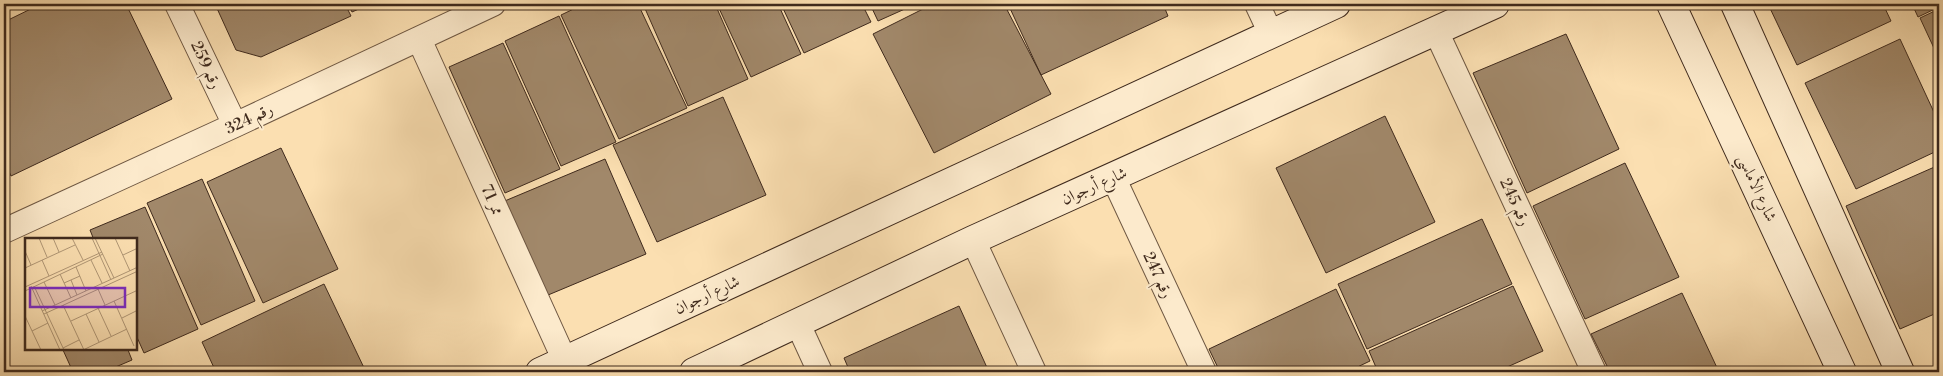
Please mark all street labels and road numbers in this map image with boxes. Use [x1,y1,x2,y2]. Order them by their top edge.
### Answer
street label: رقم 259 [182,38,226,94]
street label: رقم 324 [222,99,278,143]
street label: شارع الأماسي [1728,150,1783,227]
street label: شارع أرجوان [1057,161,1131,212]
street label: رقم 245 [1491,175,1535,231]
street label: ممر 71 [476,182,508,218]
street label: رقم 247 [1134,249,1177,304]
street label: شارع أرجوان [670,269,744,322]

